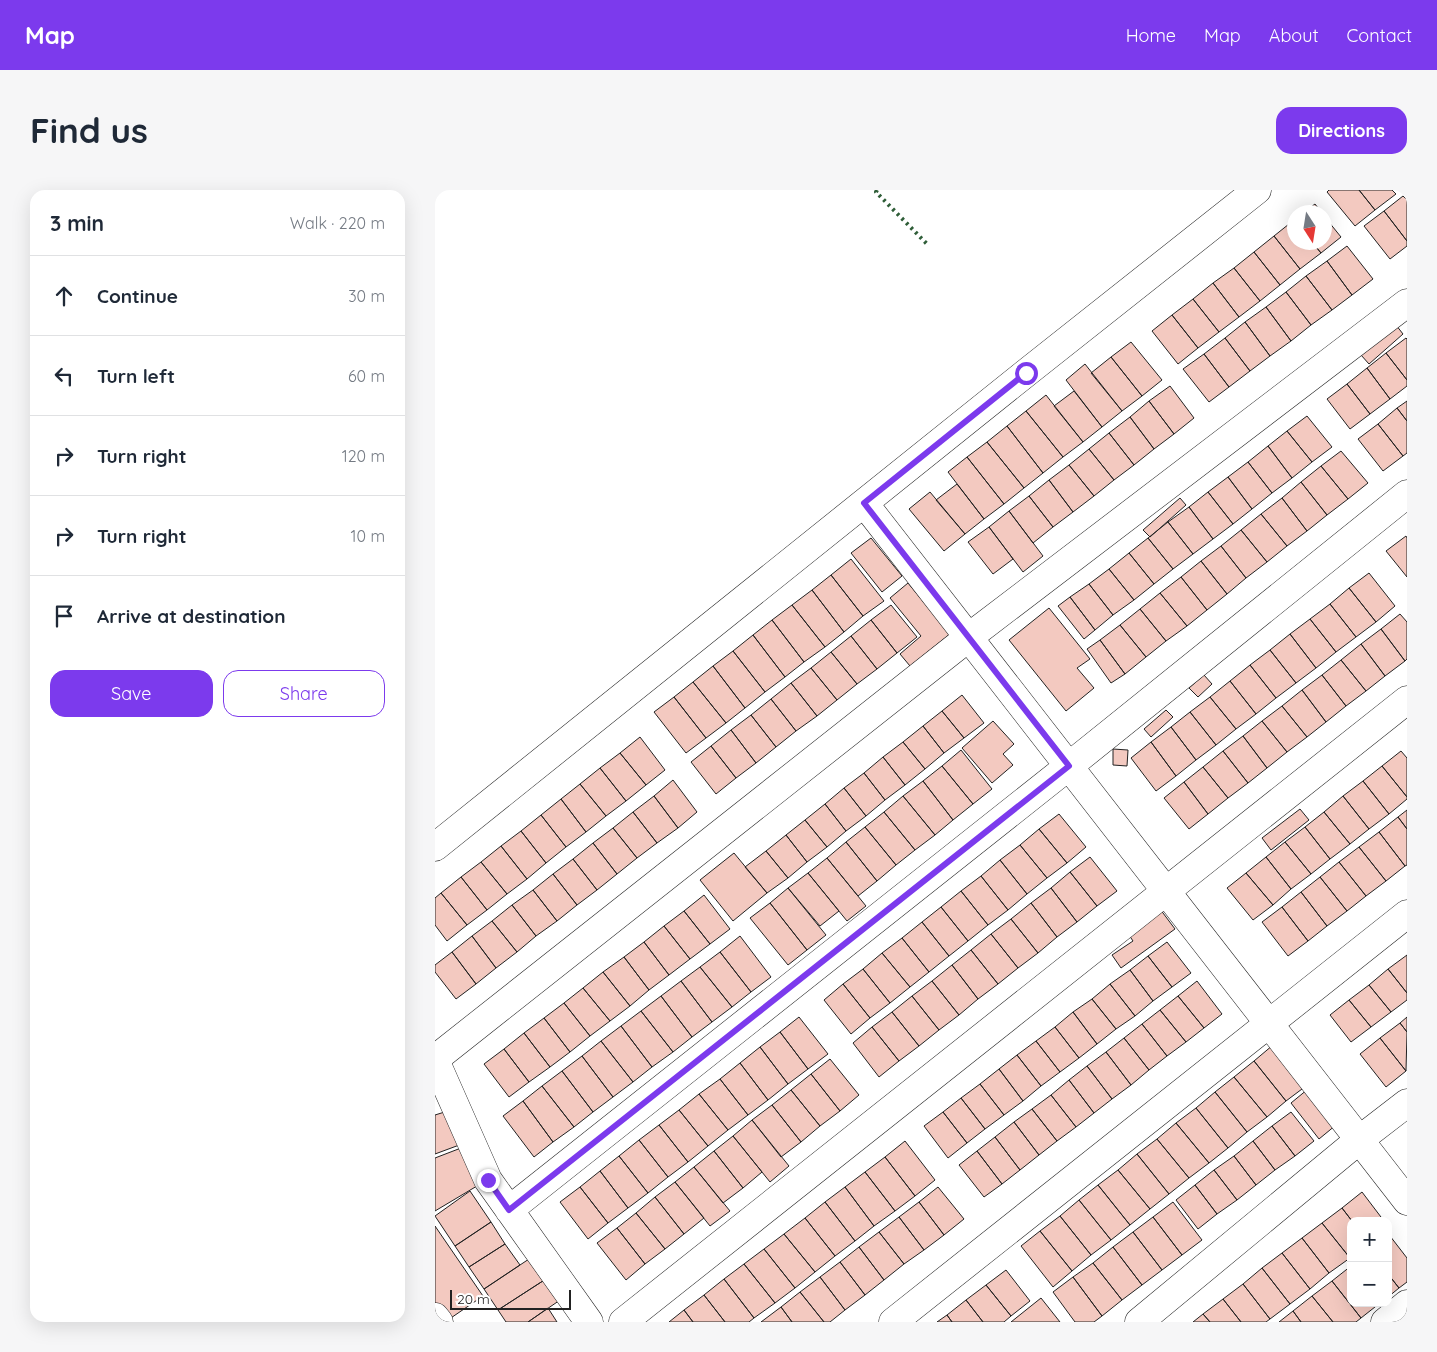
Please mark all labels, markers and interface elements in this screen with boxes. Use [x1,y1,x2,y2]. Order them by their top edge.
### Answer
text: Map [25,20,75,50]
text: Home [1126,24,1176,47]
text: Map [1204,24,1241,47]
text: About [1269,24,1319,47]
text: Contact [1347,24,1412,47]
button: Directions [1276,107,1407,154]
text: Find us [30,108,148,152]
north arrow [1287,205,1332,250]
text: 3 min [50,210,104,236]
text: Walk · 220 m [290,213,385,233]
icon: ahead [50,282,78,310]
text: Continue [97,284,178,308]
text: 30 m [348,286,385,306]
icon: left [50,362,78,390]
route start [1015,362,1038,385]
text: Turn left [97,364,175,388]
text: 60 m [348,366,385,386]
icon: right [50,442,78,470]
text: Turn right [97,444,186,468]
text: 120 m [342,446,385,466]
icon: right [50,522,78,550]
text: Turn right [97,524,186,548]
text: 10 m [351,526,385,546]
icon: arrive [50,602,78,630]
text: Arrive at destination [97,604,286,628]
button: Save [50,670,213,717]
button: Share [223,670,385,717]
route end [477,1169,500,1192]
map controls [1347,1217,1392,1307]
button: + [1347,1217,1392,1262]
button: − [1347,1262,1392,1307]
scale bar [450,1287,571,1310]
text: 20 m [457,1290,490,1308]

